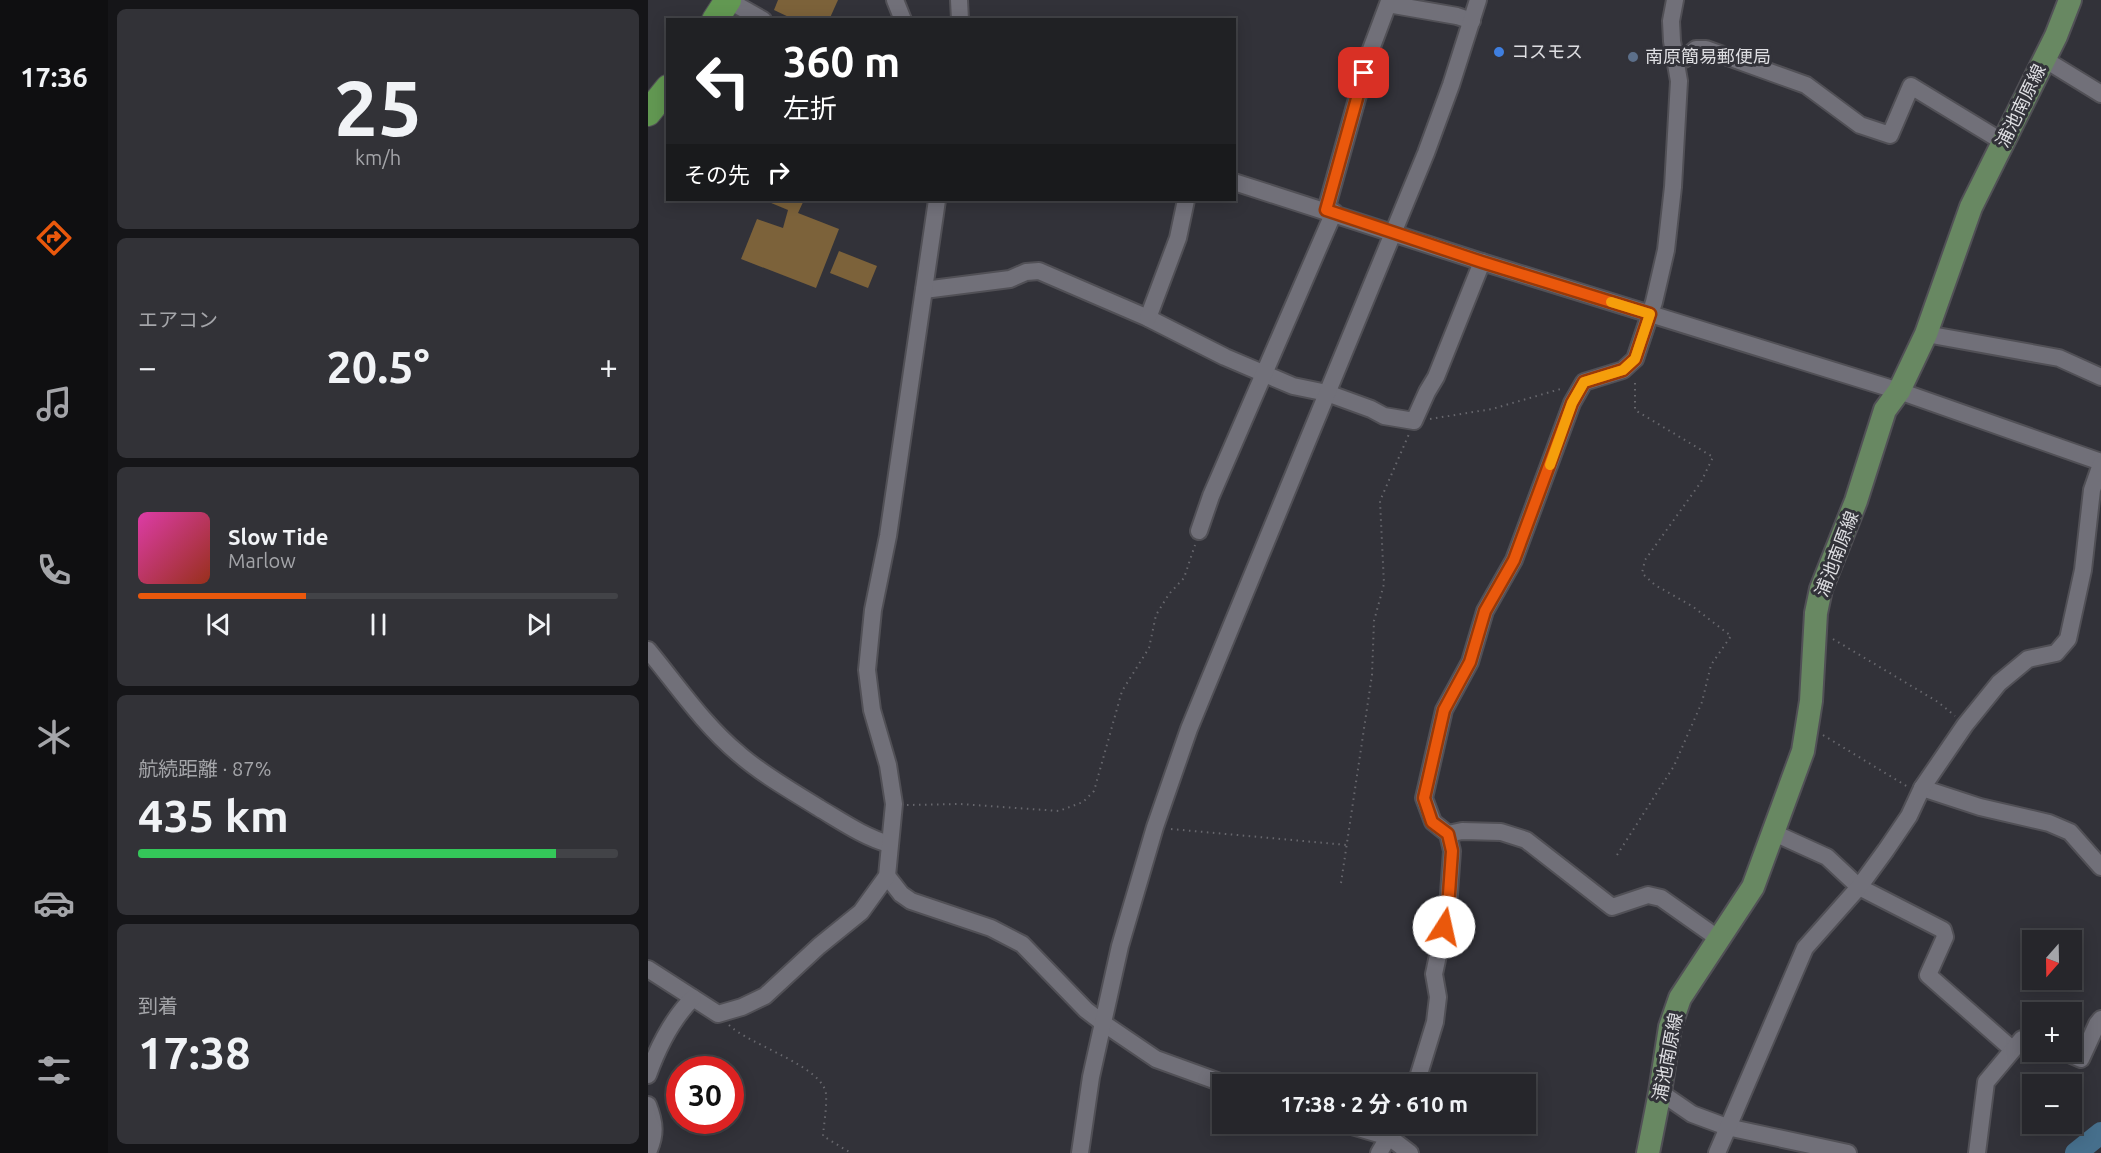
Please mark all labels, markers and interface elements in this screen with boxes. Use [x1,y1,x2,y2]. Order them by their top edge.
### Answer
text: 360 m [783,38,900,85]
place label: コスモス [1511,41,1583,61]
icon: left [684,42,762,120]
marker: コスモス [1492,45,1506,59]
place label: 南原簡易郵便局 [1645,46,1771,66]
pin [1338,47,1389,98]
marker: 南原簡易郵便局 [1626,50,1640,64]
icon: arrive [1347,56,1380,89]
street label: 浦池南原線 [1991,61,2049,150]
text: 17:36 [20,62,88,92]
text: 25 [334,63,422,151]
text: 左折 [783,93,837,123]
text: km/h [355,146,401,169]
icon: right [762,156,795,189]
text: その先 [684,162,750,187]
icon: directions [33,217,75,259]
text: エアコン [138,308,218,331]
text: 20.5° [326,341,430,392]
text: − [138,348,157,385]
text: + [599,348,618,385]
icon: music [33,383,75,425]
street label: 浦池南原線 [1811,508,1862,599]
text: Slow Tide [228,524,328,549]
icon: phone [33,549,75,591]
text: Marlow [228,549,296,572]
icon: previous [202,608,235,641]
icon: pause [362,608,395,641]
icon: next [522,608,555,641]
icon: climate [33,716,75,758]
text: 航続距離 · 87% [138,757,271,780]
text: 435 km [138,790,289,841]
icon: car [33,882,75,924]
position arrow [1412,895,1476,959]
north arrow [2022,930,2082,990]
map controls [2022,930,2082,1134]
text: 到着 [138,994,178,1017]
button: + [2022,1002,2082,1062]
street label: 浦池南原線 [1649,1011,1685,1103]
text: 17:38 [138,1027,251,1078]
icon: filters [33,1049,75,1091]
speed limit sign: 30 [666,1056,744,1134]
button: − [2022,1074,2082,1134]
text: 17:38 · 2 分 · 610 m [1280,1091,1468,1116]

